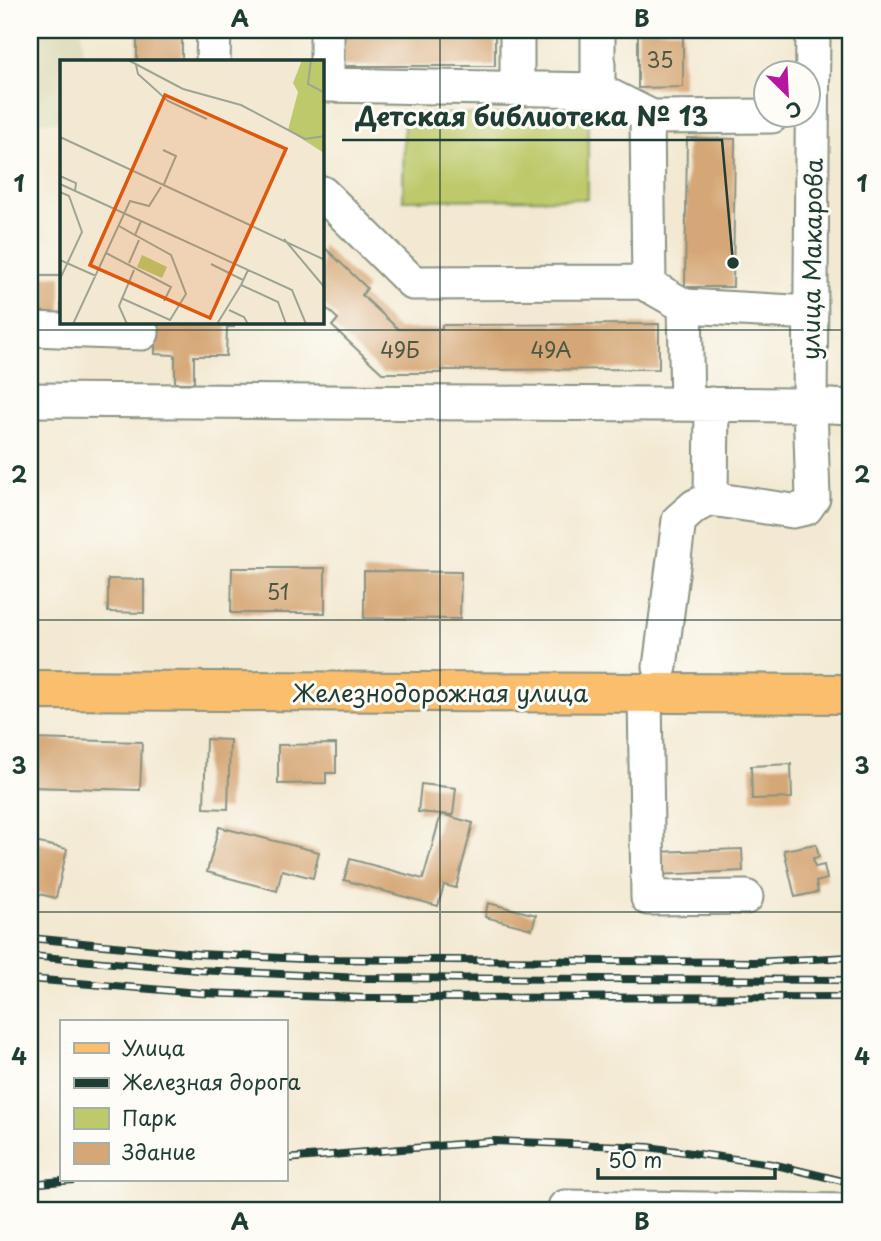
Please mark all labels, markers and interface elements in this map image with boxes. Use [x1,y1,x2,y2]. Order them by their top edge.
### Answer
text: A [231,0,249,35]
text: B [634,0,650,35]
house number: 35 [647,43,673,75]
inset map [60,60,324,324]
north arrow [752,60,822,130]
callout: Детская библиотека № 13 [342,93,722,140]
text: С [782,95,807,126]
text: Детская библиотека № 13 [355,96,708,135]
street label: улица Макарова [791,158,831,360]
text: 1 [14,165,25,200]
text: 1 [857,165,868,200]
house number: 49Б [380,333,420,365]
house number: 49А [530,333,572,365]
text: 2 [11,456,27,491]
text: 2 [854,456,870,491]
house number: 51 [267,575,289,607]
street label: Железнодорожная улица [292,674,588,710]
text: 3 [11,747,27,782]
text: 3 [854,747,870,782]
legend [60,1020,287,1182]
text: Улица [122,1031,185,1063]
text: 4 [11,1038,27,1073]
text: 4 [854,1038,870,1073]
text: Железная дорога [122,1065,300,1097]
text: Парк [122,1101,177,1133]
text: Здание [122,1135,196,1167]
scale bar [598,1136,774,1180]
text: 50 m [608,1143,662,1175]
text: A [231,1203,249,1238]
text: B [634,1203,650,1238]

